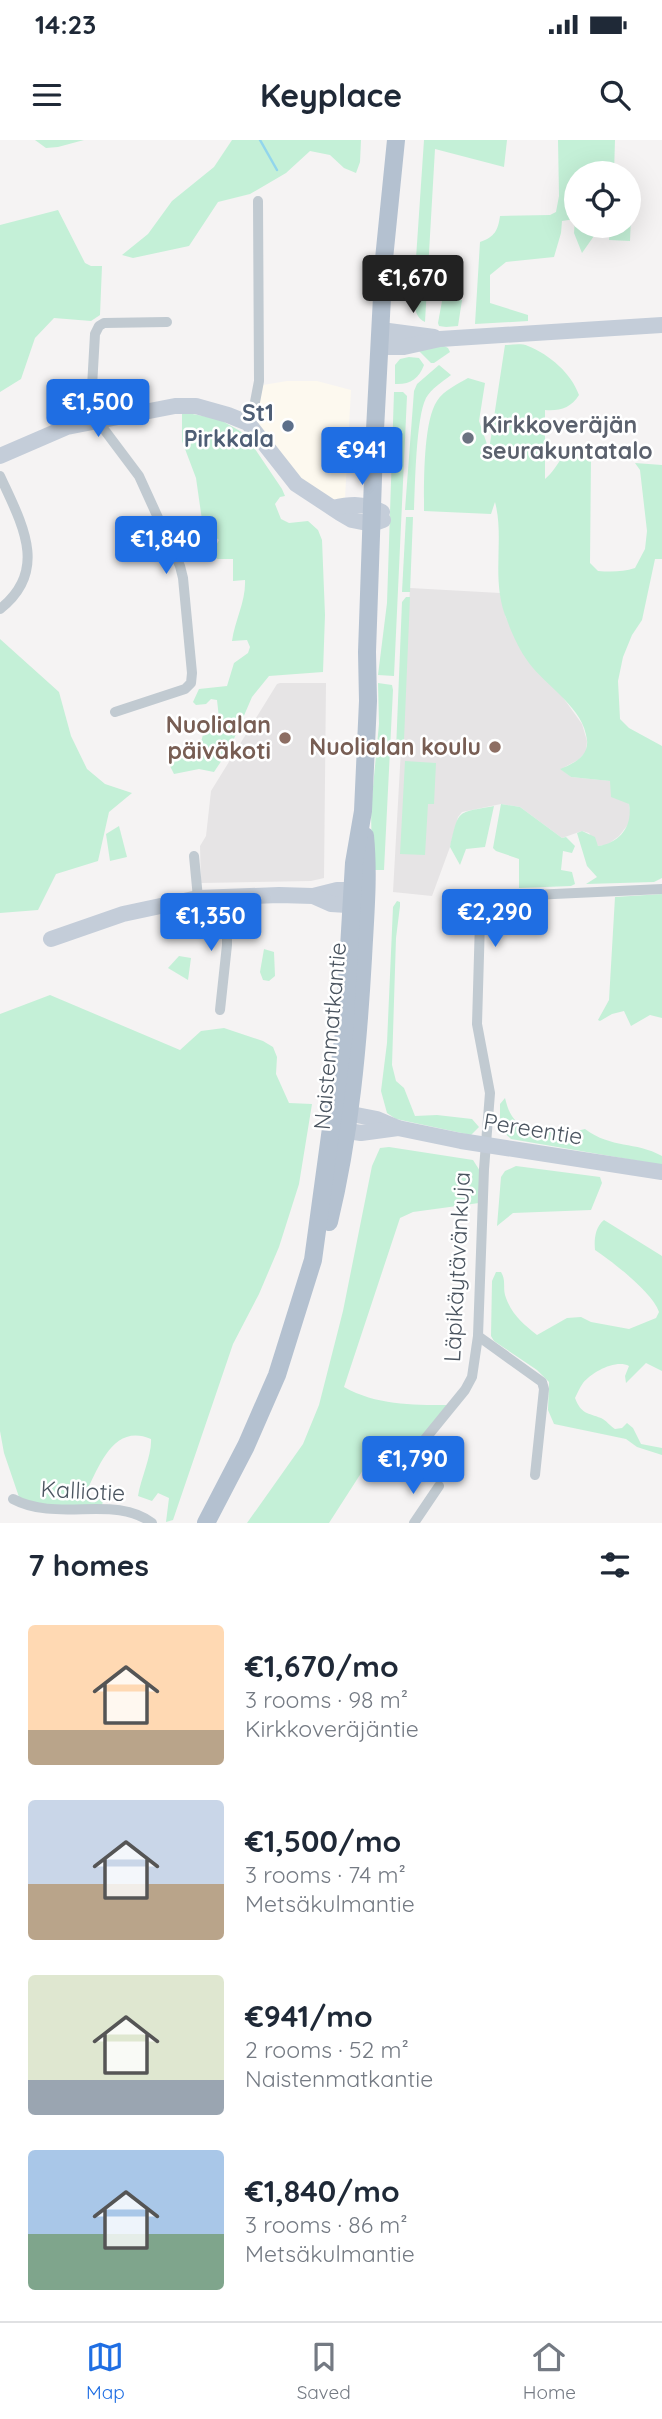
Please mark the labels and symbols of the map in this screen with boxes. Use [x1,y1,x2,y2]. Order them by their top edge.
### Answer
pin: €1,670 [356,256,470,315]
pin: €1,500 [41,380,155,439]
place label: St1 Pirkkala [184,398,274,453]
place label: Kirkkoveräjän seurakuntatalo [482,410,653,465]
marker: St1 Pirkkala [280,418,296,434]
pin: €941 [321,428,403,487]
marker: Kirkkoveräjän seurakuntatalo [460,430,476,446]
pin: €1,840 [109,516,223,576]
place label: Nuolialan päiväkoti [166,710,271,765]
marker: Nuolialan päiväkoti [277,730,293,746]
place label: Nuolialan koulu [309,732,481,761]
marker: Nuolialan koulu [487,739,503,755]
pin: €2,290 [438,890,552,949]
pin: €1,350 [154,894,268,953]
street label: Naistenmatkantie [307,941,352,1131]
street label: Pereentie [482,1106,585,1151]
street label: Läpikäytävänkuja [437,1171,476,1363]
pin: €1,790 [356,1436,470,1496]
street label: Kalliotie [40,1474,126,1507]

